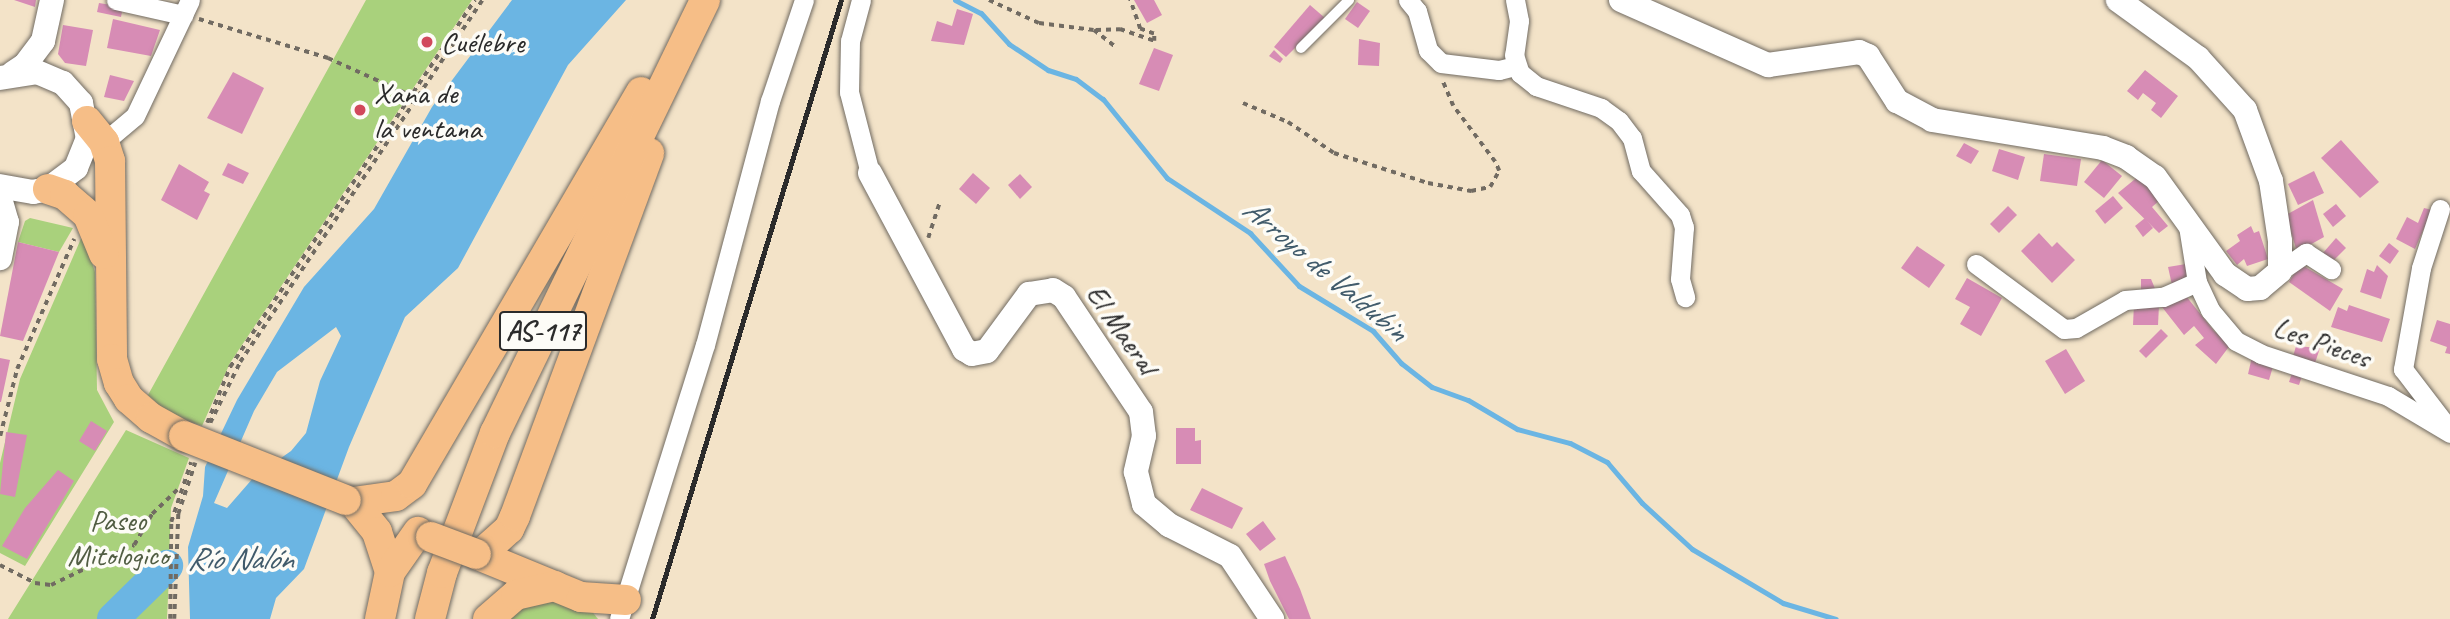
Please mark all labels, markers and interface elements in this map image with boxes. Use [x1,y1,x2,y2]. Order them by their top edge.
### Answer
place label: Cuélebre [441,24,524,60]
marker: Cuélebre [419,34,435,50]
place label: Xana de la ventana [374,75,480,146]
marker: Xana de la ventana [352,102,368,118]
water label: Arroyo de Valdubin [1235,190,1415,350]
street label: El Maeral [1078,277,1166,381]
road number: AS-117 [498,306,588,356]
street label: Les Pieces [2269,309,2375,375]
park label: Paseo Mitologico [67,502,169,572]
water label: Río Nalón [187,540,293,578]

